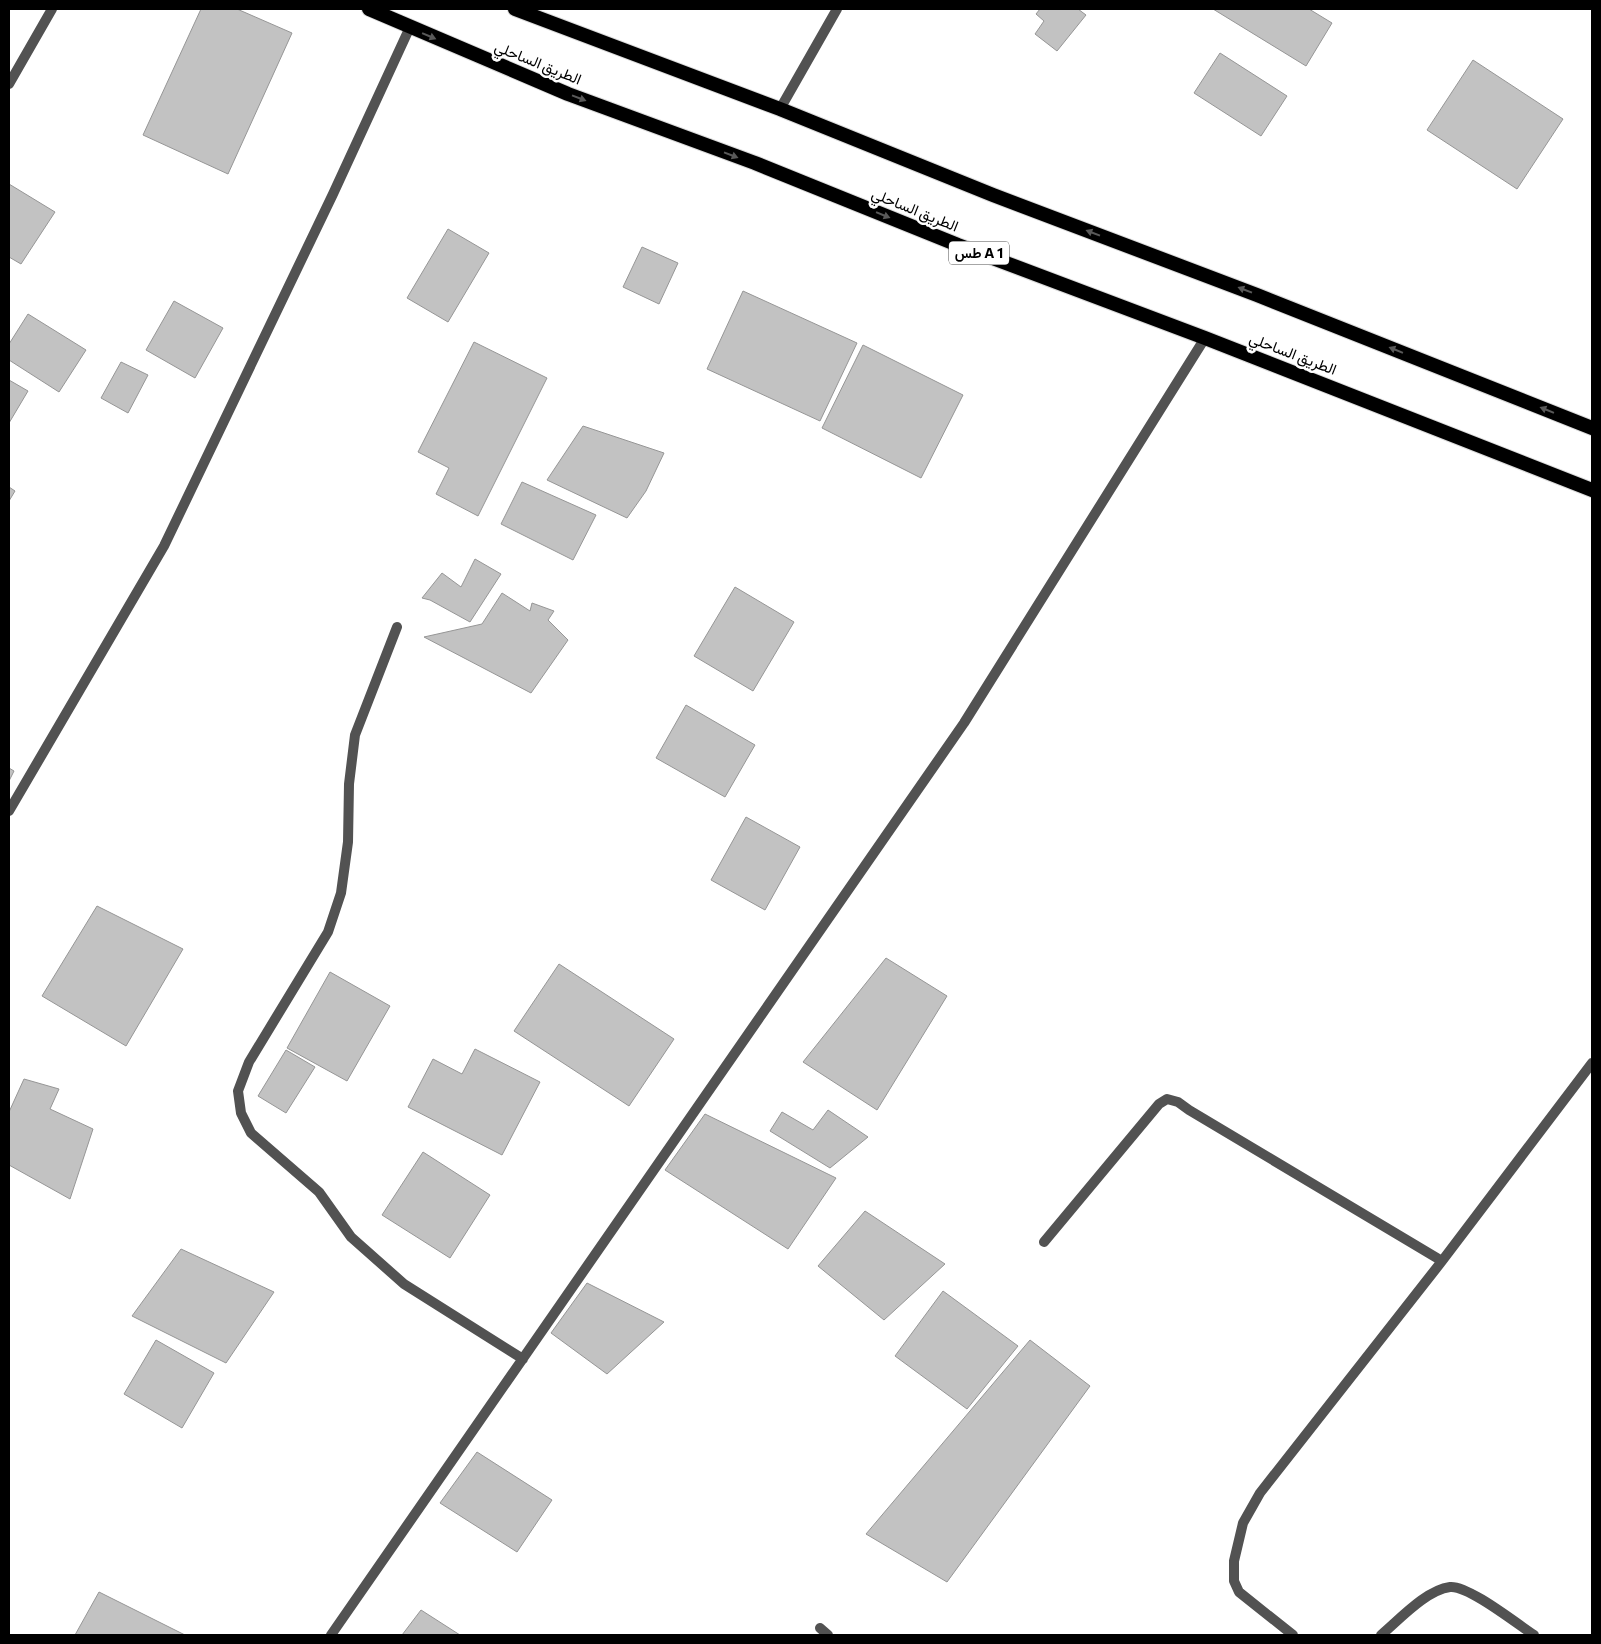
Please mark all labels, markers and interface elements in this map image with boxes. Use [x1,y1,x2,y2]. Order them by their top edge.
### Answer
one-way arrow [422,32,436,40]
street label: الطريق الساحلي [491,37,584,92]
one-way arrow [572,95,587,102]
one-way arrow [724,152,739,159]
street label: الطريق الساحلي [868,184,961,239]
one-way arrow [875,211,890,219]
one-way arrow [1085,229,1100,236]
road number: طس A 1 [949,242,1009,264]
one-way arrow [1237,286,1252,294]
street label: الطريق الساحلي [1245,328,1339,383]
one-way arrow [1388,346,1403,354]
one-way arrow [1539,406,1554,414]

